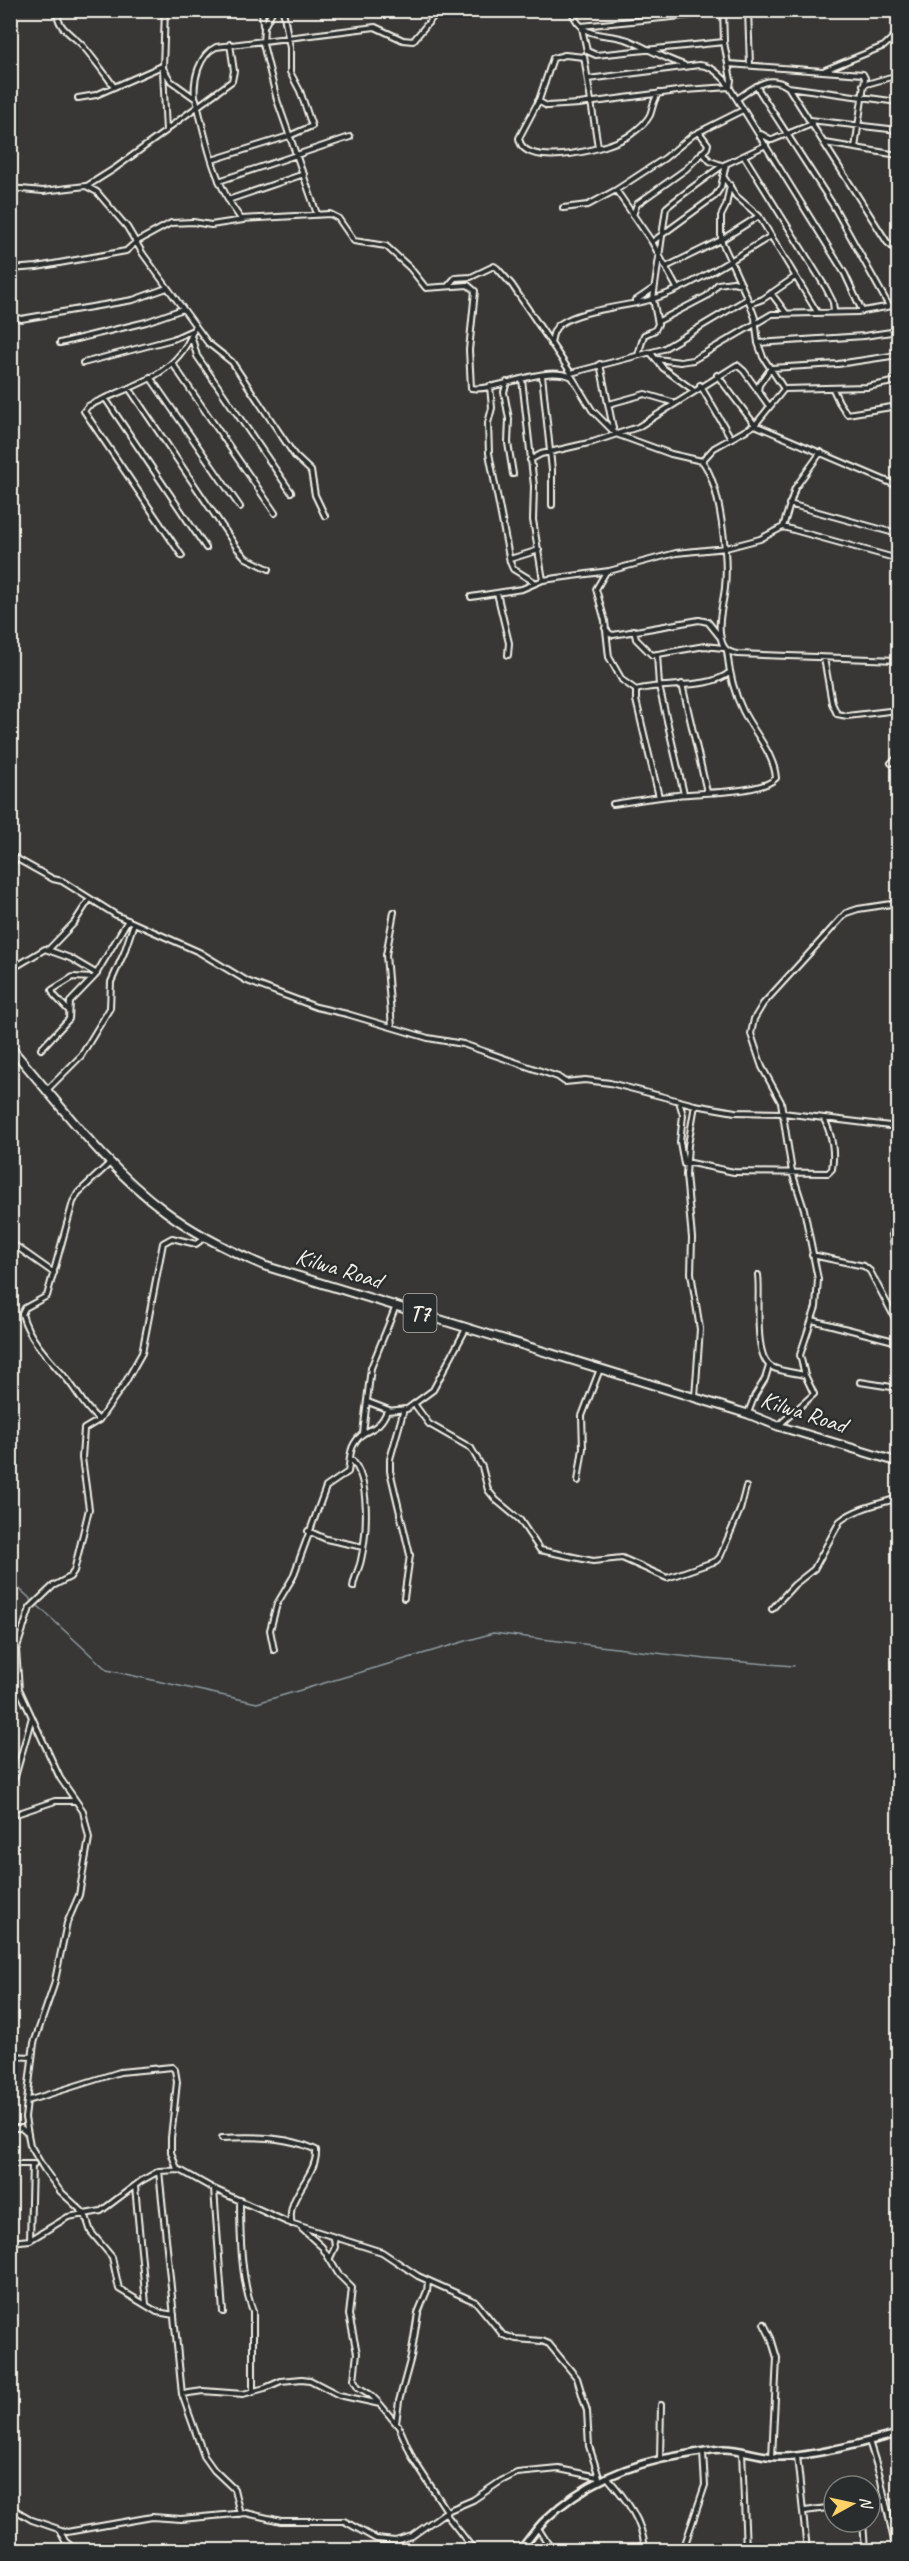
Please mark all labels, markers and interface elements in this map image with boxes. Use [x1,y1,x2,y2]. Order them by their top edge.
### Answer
street label: Kilwa Road [292,1241,389,1296]
road number: T7 [404,1294,436,1332]
street label: Kilwa Road [757,1384,854,1441]
north arrow [822,2474,882,2534]
text: N [855,2496,877,2511]

